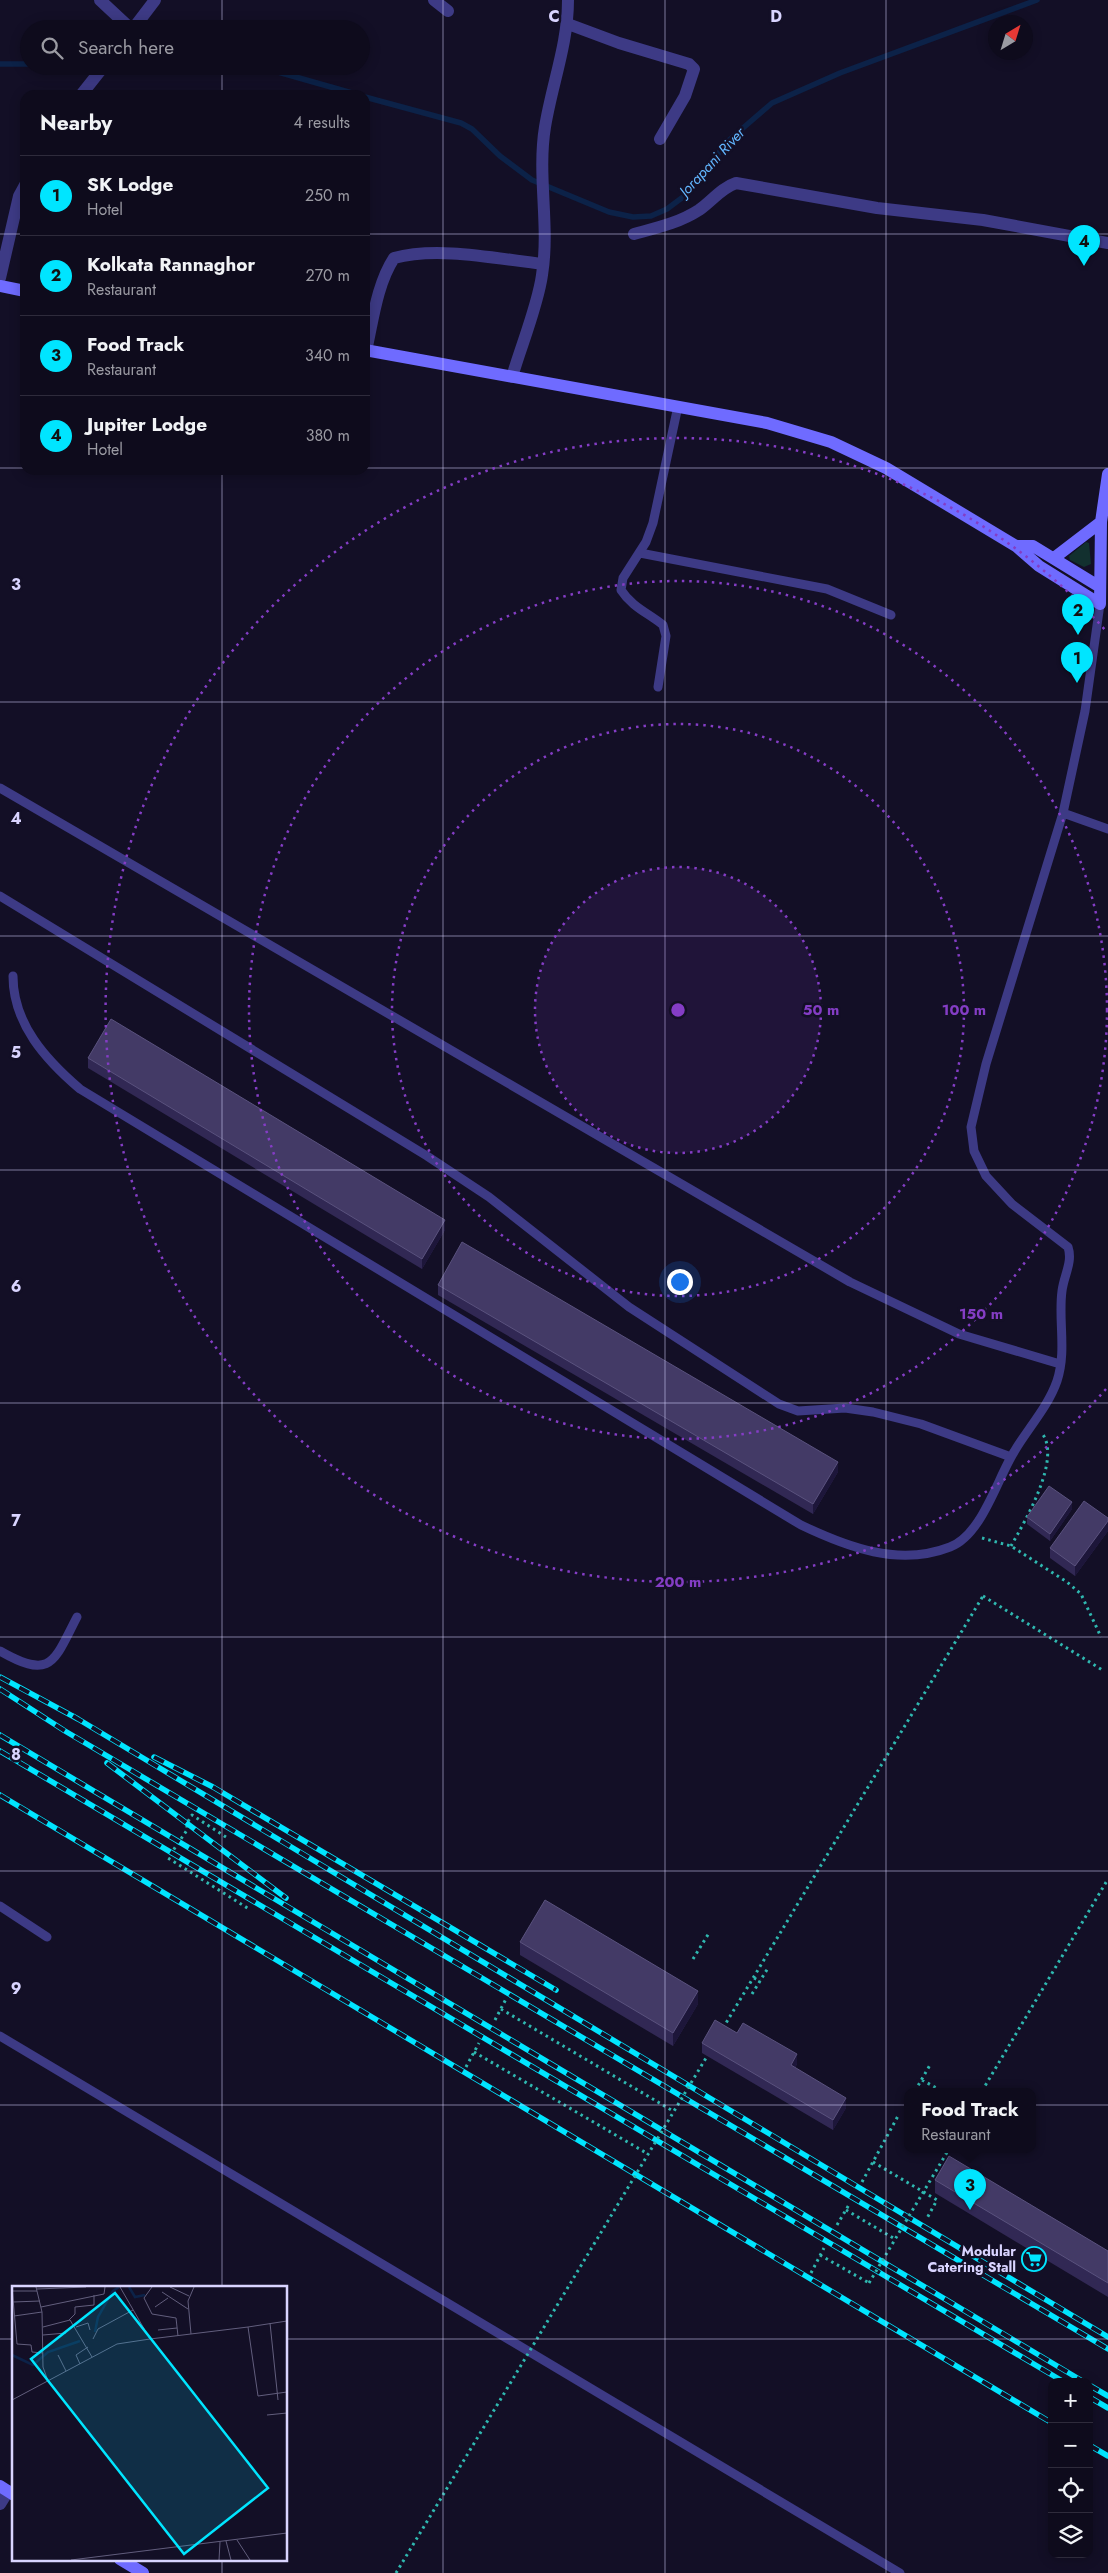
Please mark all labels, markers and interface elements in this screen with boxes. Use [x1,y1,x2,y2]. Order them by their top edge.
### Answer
text: C [548,5,560,28]
text: D [770,5,782,28]
north arrow [988,15,1033,60]
search box [20,20,370,75]
icon: search [38,34,66,62]
text: Search here [78,34,174,61]
text: Nearby [40,108,112,138]
text: 4 results [294,111,350,134]
water label: Jorapani River [672,122,751,204]
text: SK Lodge [87,171,173,198]
text: 1 [52,184,60,207]
text: 250 m [305,184,350,207]
text: Hotel [87,198,123,221]
pin: 4 [1068,225,1100,266]
text: Kolkata Rannaghor [87,251,255,278]
text: 2 [51,264,61,287]
text: 270 m [306,264,350,287]
text: Restaurant [87,278,156,301]
text: Food Track [87,331,184,358]
text: 3 [51,344,61,367]
text: 340 m [305,344,350,367]
text: Restaurant [87,358,156,381]
text: Jupiter Lodge [87,411,207,438]
text: 4 [50,424,62,447]
text: 380 m [306,424,350,447]
text: Hotel [87,438,123,461]
text: 3 [11,573,21,596]
pin: 2 [1062,594,1094,635]
pin: 1 [1061,642,1093,683]
text: 4 [10,807,22,830]
text: 50 m [803,999,839,1021]
text: 100 m [942,999,986,1021]
centre of rings [669,1001,687,1019]
text: 5 [11,1041,21,1064]
your location [667,1269,693,1295]
text: 6 [11,1275,21,1298]
text: 150 m [959,1303,1003,1325]
text: 7 [11,1509,21,1532]
text: 200 m [655,1571,701,1593]
text: 8 [11,1743,21,1766]
text: 9 [11,1977,21,2000]
popup [904,2088,1036,2153]
text: Food Track [921,2096,1019,2123]
text: Restaurant [921,2123,990,2146]
pin: 3 [954,2169,986,2210]
place label: Modular Catering Stall [927,2241,1016,2277]
supermarket icon: Modular Catering Stall [1021,2246,1047,2272]
inset map [12,2286,288,2560]
map controls [1048,2378,1093,2558]
button: + [1048,2378,1093,2423]
button: − [1048,2423,1093,2468]
button: locate [1048,2468,1093,2513]
button: layers [1048,2513,1093,2558]

